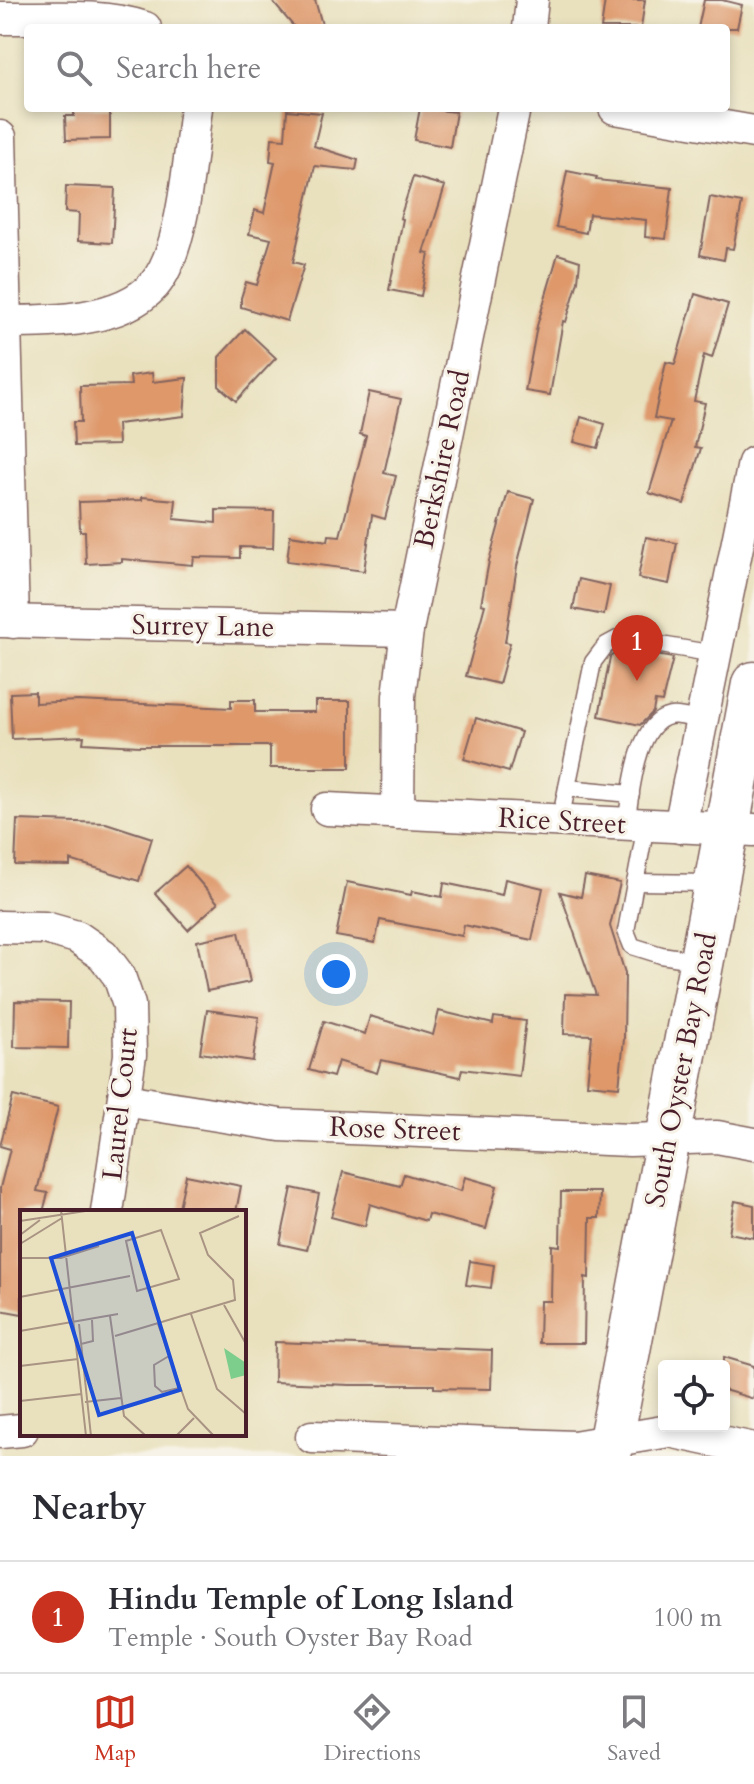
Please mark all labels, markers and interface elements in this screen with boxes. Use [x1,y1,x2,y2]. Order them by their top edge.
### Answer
search box [24,24,730,112]
icon: search [52,46,96,90]
text: Search here [116,48,261,89]
street label: Berkshire Road [405,366,479,552]
street label: Surrey Lane [131,606,275,646]
pin: 1 [611,615,663,681]
street label: Rice Street [497,799,627,843]
street label: South Oyster Bay Road [636,929,726,1211]
your location [316,954,356,994]
street label: Laurel Court [93,1026,147,1182]
street label: Rose Street [329,1108,462,1150]
inset map [20,1210,246,1436]
map controls [658,1360,730,1432]
button: locate [658,1360,730,1432]
text: Nearby [32,1485,147,1531]
text: Hindu Temple of Long Island [108,1579,514,1620]
text: 1 [51,1600,65,1635]
text: 100 m [653,1600,722,1635]
text: Temple · South Oyster Bay Road [108,1620,473,1655]
tab: Map [93,1690,137,1768]
tab: Directions [324,1690,421,1768]
tab: Saved [607,1690,661,1768]

